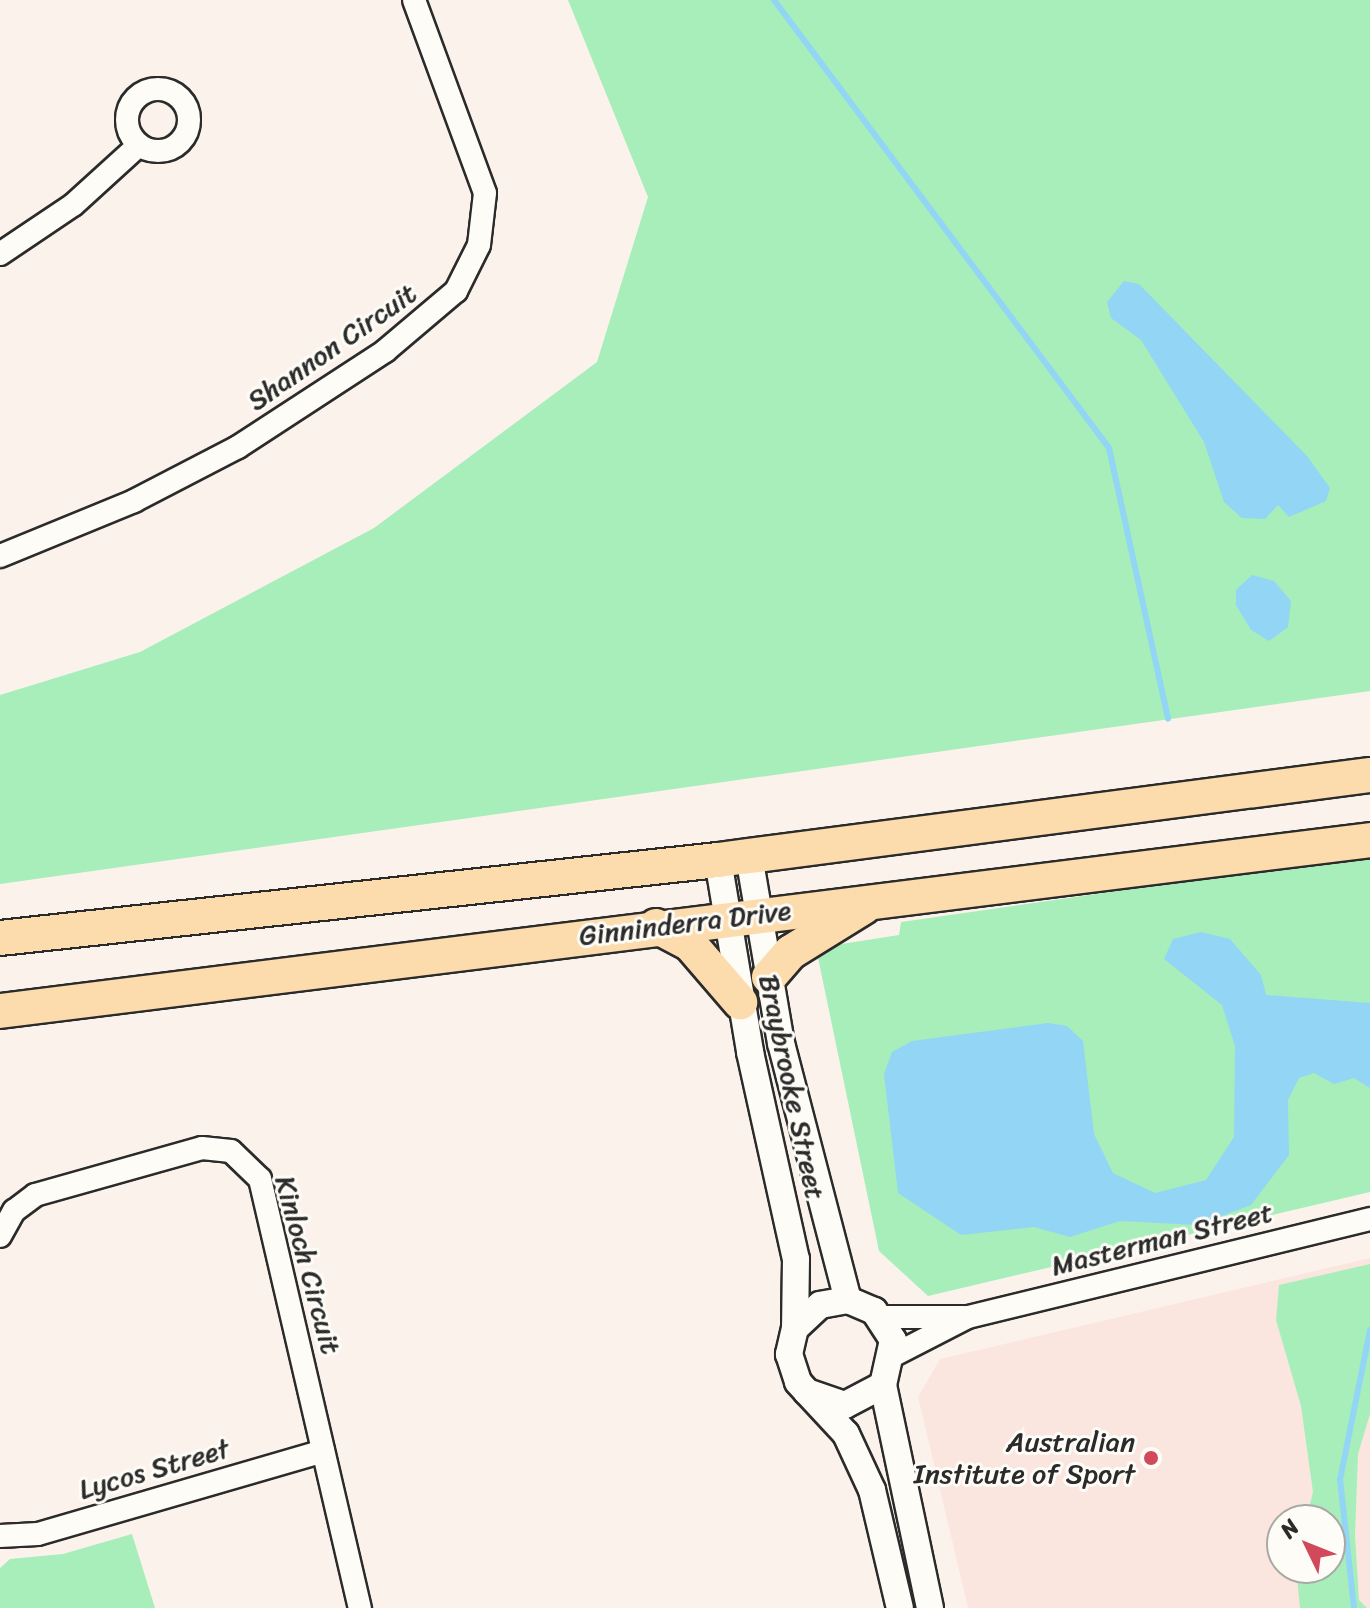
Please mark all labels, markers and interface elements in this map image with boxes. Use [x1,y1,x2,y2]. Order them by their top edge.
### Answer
street label: Shannon Circuit [241,276,423,418]
street label: Ginninderra Drive [577,893,793,953]
street label: Braybrooke Street [752,971,832,1203]
street label: Kinloch Circuit [268,1172,348,1358]
street label: Masterman Street [1048,1195,1276,1283]
place label: Australian Institute of Sport [913,1425,1135,1491]
street label: Lycos Street [74,1431,234,1507]
marker: Australian Institute of Sport [1142,1449,1160,1467]
north arrow [1266,1504,1346,1584]
text: N [1270,1510,1309,1548]

